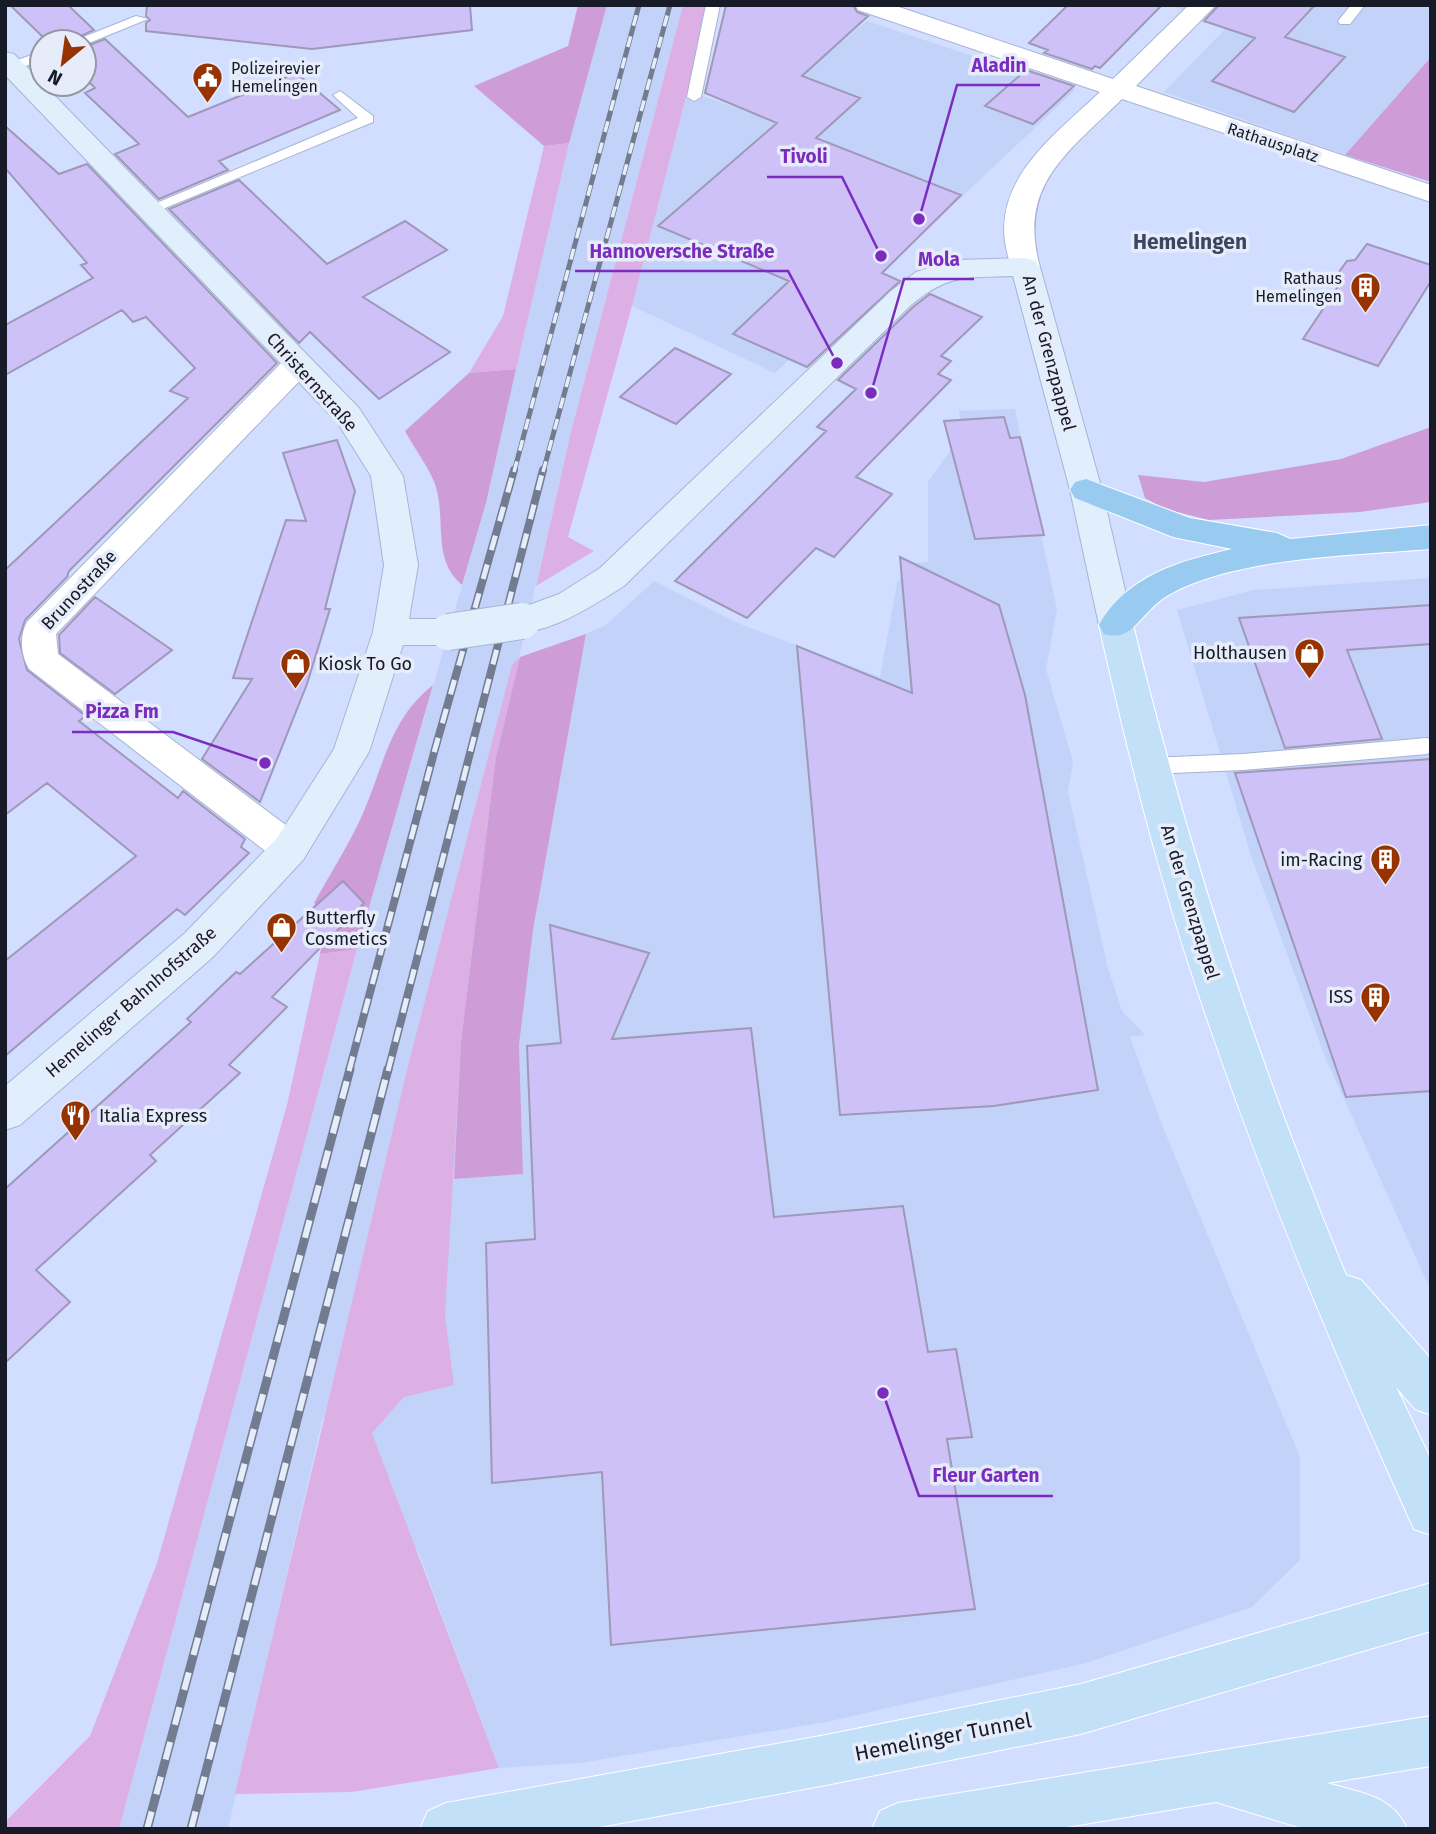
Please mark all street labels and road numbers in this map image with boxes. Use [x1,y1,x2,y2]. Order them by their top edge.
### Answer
street label: Rathausplatz [1225,119,1321,166]
street label: An der Grenzpappel [1018,273,1080,433]
street label: Christernstraße [262,328,362,436]
street label: Brunostraße [37,546,121,634]
street label: An der Grenzpappel [1156,822,1224,982]
street label: Hemelinger Bahnhofstraße [41,922,221,1082]
street label: Hemelinger Tunnel [852,1707,1034,1767]

